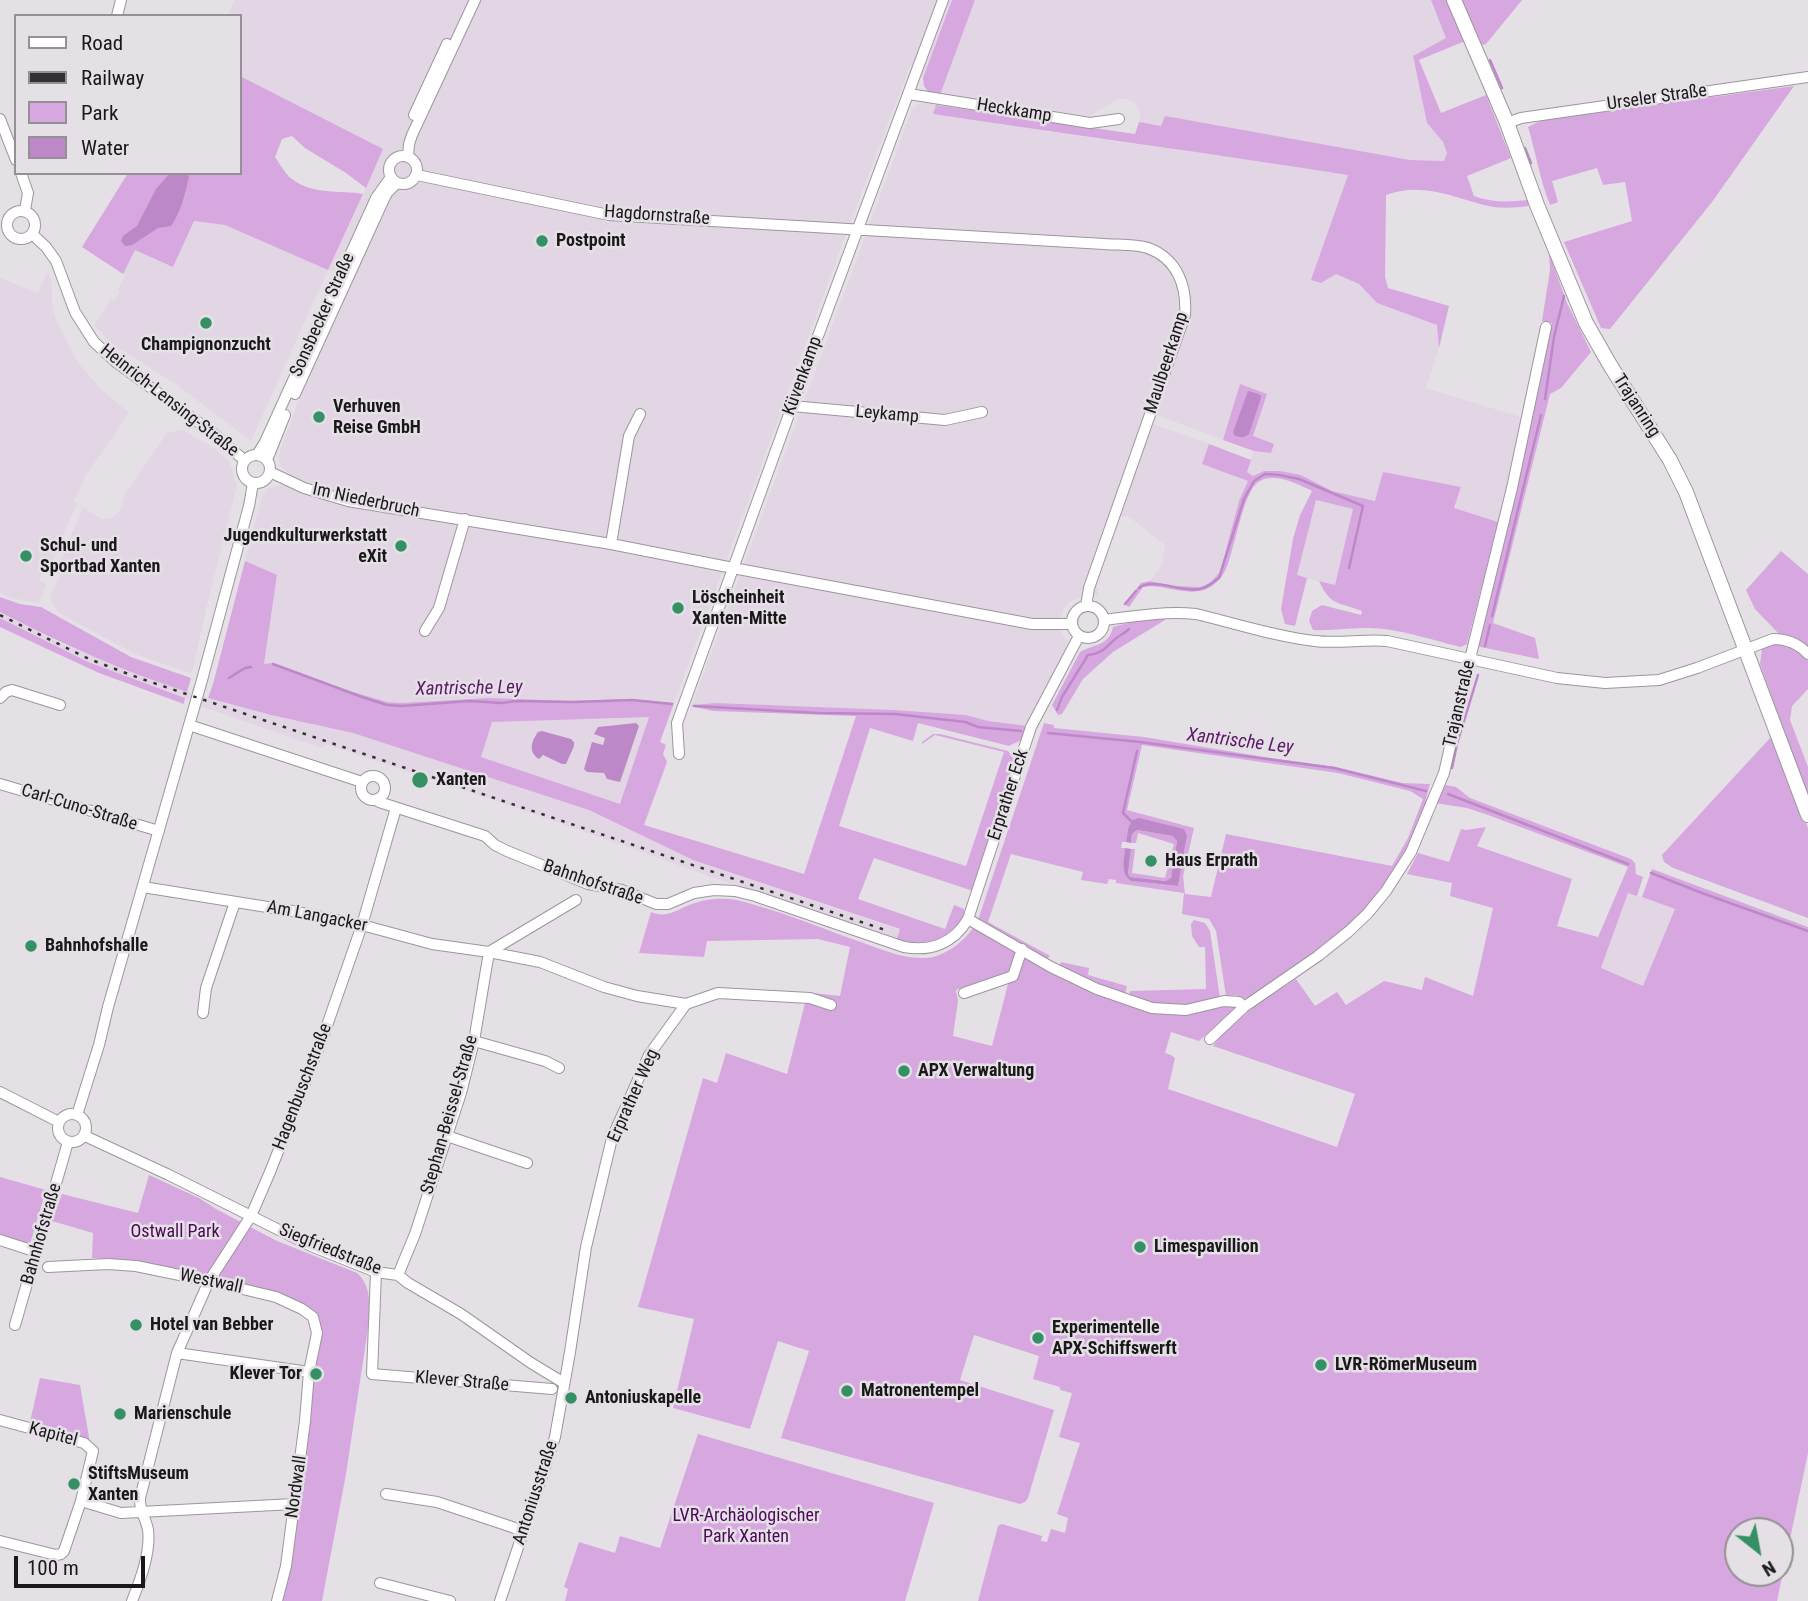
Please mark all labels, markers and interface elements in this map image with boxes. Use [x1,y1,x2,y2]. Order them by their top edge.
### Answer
legend [14,14,242,175]
text: Road [81,31,123,55]
text: Railway [81,66,144,90]
street label: Urseler Straße [1606,80,1708,116]
street label: Heckkamp [975,94,1053,128]
text: Park [81,101,118,125]
text: Water [81,136,129,160]
street label: Hagdornstraße [603,202,711,230]
place label: Postpoint [556,230,626,252]
marker: Postpoint [534,233,550,249]
street label: Sonsbecker Straße [286,250,360,380]
street label: Maulbeerkamp [1140,310,1194,416]
marker: Champignonzucht [198,315,214,331]
place label: Champignonzucht [141,334,271,356]
street label: Küvenkamp [779,334,827,418]
street label: Heinrich-Lensing-Straße [95,340,243,462]
street label: Trajanring [1608,370,1664,442]
place label: Verhuven Reise GmbH [333,396,421,438]
street label: Leykamp [854,401,920,429]
marker: Verhuven Reise GmbH [311,409,327,425]
street label: Im Niederbruch [311,479,421,523]
place label: Jugendkulturwerkstatt eXit [224,525,387,568]
place label: Schul- und Sportbad Xanten [40,535,160,578]
marker: Jugendkulturwerkstatt eXit [393,538,409,554]
marker: Schul- und Sportbad Xanten [18,548,34,564]
place label: Löscheinheit Xanten-Mitte [692,587,787,630]
marker: Löscheinheit Xanten-Mitte [670,600,686,616]
street label: Trajanstraße [1439,658,1481,750]
water label: Xantrische Ley [415,677,523,701]
water label: Xantrische Ley [1186,724,1294,760]
street label: Erprather Eck [984,747,1034,843]
place label: Xanten [436,769,486,791]
marker: Xanten [410,770,430,790]
street label: Carl-Cuno-Straße [18,780,140,836]
place label: Haus Erprath [1165,850,1258,872]
marker: Haus Erprath [1143,853,1159,869]
street label: Bahnhofstraße [540,856,646,910]
street label: Am Langacker [265,897,369,937]
place label: Bahnhofshalle [45,935,148,957]
marker: Bahnhofshalle [23,938,39,954]
street label: Hagenbuschstraße [269,1021,337,1153]
street label: Stephan-Beissel-Straße [417,1033,483,1197]
street label: Erprather Weg [604,1046,664,1146]
place label: APX Verwaltung [918,1060,1034,1082]
marker: APX Verwaltung [896,1063,912,1079]
street label: Bahnhofstraße [17,1181,67,1287]
street label: Siegfriedstraße [276,1220,384,1280]
park label: Ostwall Park [130,1221,220,1243]
place label: Limespavillion [1154,1236,1259,1258]
marker: Limespavillion [1132,1239,1148,1255]
street label: Westwall [177,1265,245,1299]
place label: Hotel van Bebber [150,1314,273,1336]
marker: Hotel van Bebber [128,1317,144,1333]
place label: Experimentelle APX-Schiffswerft [1052,1317,1177,1360]
marker: Experimentelle APX-Schiffswerft [1030,1330,1046,1346]
place label: LVR-RömerMuseum [1335,1354,1477,1376]
marker: LVR-RömerMuseum [1313,1357,1329,1373]
place label: Klever Tor [229,1363,302,1385]
marker: Klever Tor [308,1366,324,1382]
street label: Klever Straße [414,1367,510,1397]
place label: Matronentempel [861,1380,979,1402]
marker: Matronentempel [839,1383,855,1399]
place label: Antoniuskapelle [585,1387,701,1409]
marker: Antoniuskapelle [563,1390,579,1406]
place label: Marienschule [134,1403,231,1425]
marker: Marienschule [112,1406,128,1422]
street label: Kapitel [26,1418,80,1452]
street label: Antoniusstraße [509,1438,563,1548]
street label: Nordwall [282,1454,312,1520]
place label: StiftsMuseum Xanten [88,1463,189,1506]
marker: StiftsMuseum Xanten [66,1476,82,1492]
park label: LVR-Archäologischer Park Xanten [673,1505,819,1548]
north arrow [1724,1517,1794,1587]
scale bar [18,1542,149,1586]
text: 100 m [27,1556,79,1580]
text: N [1758,1556,1780,1582]

